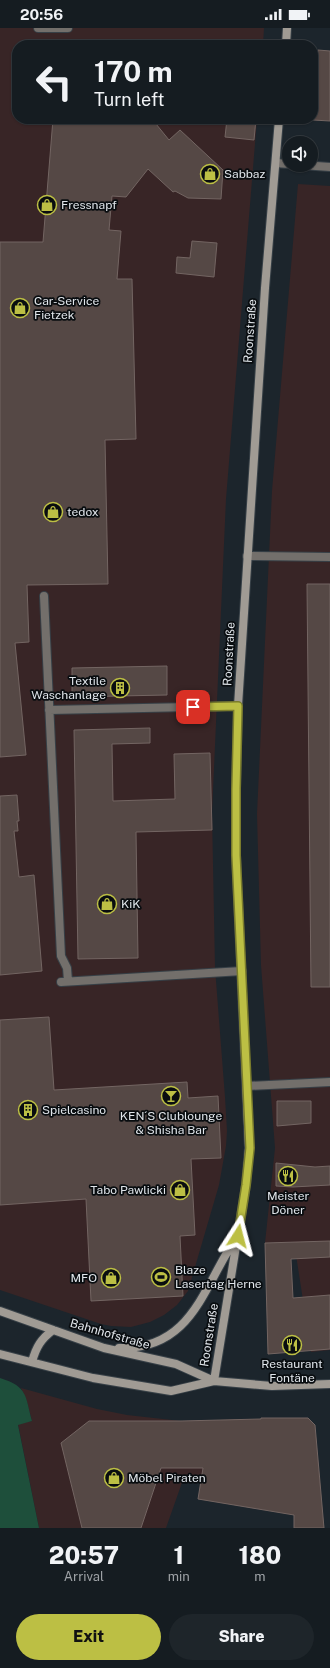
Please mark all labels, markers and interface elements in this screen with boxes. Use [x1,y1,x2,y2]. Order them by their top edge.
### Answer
text: 20:56 [20,6,63,23]
text: 170 m [94,55,173,88]
icon: left [28,56,80,108]
text: Turn left [94,89,164,110]
map controls [282,136,318,172]
button: sound [282,136,318,172]
shop icon: Sabbaz [199,163,221,185]
place label: Sabbaz [224,167,265,181]
shop icon: Fressnapf [36,194,58,216]
place label: Fressnapf [61,198,117,212]
place label: Car-Service Fietzek [34,294,99,322]
shop icon: Car-Service Fietzek [9,297,31,319]
street label: Roonstraße [241,298,259,363]
shop icon: tedox [42,501,64,523]
place label: tedox [67,505,99,519]
street label: Roonstraße [220,622,238,686]
place label: Textile Waschanlage [31,674,106,702]
building icon: Textile Waschanlage [109,677,131,699]
pin [176,690,210,724]
icon: arrive [182,696,204,718]
shop icon: KiK [96,893,118,915]
place label: KiK [121,897,140,911]
bar icon: KEN´S Clublounge & Shisha Bar [160,1085,182,1107]
building icon: Spielcasino [17,1099,39,1121]
place label: Spielcasino [42,1103,106,1117]
place label: KEN´S Clublounge & Shisha Bar [120,1109,222,1137]
restaurant icon: Meister Döner [277,1165,299,1187]
shop icon: Tabo Pawlicki [169,1179,191,1201]
place label: Tabo Pawlicki [90,1183,166,1197]
place label: Meister Döner [267,1189,309,1217]
position arrow [217,1215,259,1257]
place label: Blaze Lasertag Herne [175,1263,262,1291]
sports icon: Blaze Lasertag Herne [150,1266,172,1288]
shop icon: MFO [100,1267,122,1289]
place label: MFO [70,1271,97,1285]
street label: Roonstraße [197,1302,221,1368]
street label: Bahnhofstraße [69,1316,152,1352]
restaurant icon: Restaurant Fontäne [281,1334,303,1356]
place label: Restaurant Fontäne [261,1357,323,1385]
shop icon: Möbel Piraten [103,1467,125,1489]
place label: Möbel Piraten [128,1471,206,1485]
text: 20:57 [49,1541,119,1569]
text: 1 [174,1541,184,1569]
text: 180 [239,1541,281,1569]
text: Arrival [64,1569,104,1584]
text: min [168,1569,190,1584]
text: m [254,1569,266,1584]
button: Exit [16,1614,161,1660]
button: Share [169,1614,314,1660]

